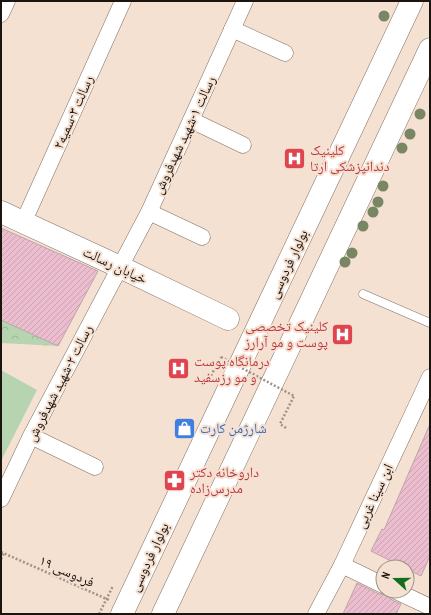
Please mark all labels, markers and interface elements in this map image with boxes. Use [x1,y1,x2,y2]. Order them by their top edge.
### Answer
street label: رسالت ۳-سمیه۲ [49,72,97,152]
street label: رسالت ۱-شهید شهدفروش [149,73,219,197]
place label: کلینیک دندانپزشکی ارتا [310,141,390,175]
hospital icon: کلینیک دندانپزشکی ارتا [282,145,308,171]
street label: بولوار فردوسی [264,226,312,301]
street label: خیابان رسالت [80,242,150,288]
place label: کلینیک تخصصی پوست و مو آرارز [244,317,328,351]
hospital icon: کلینیک تخصصی پوست و مو آرارز [330,321,356,347]
street label: رسالت ۲-شهید شهدفروش [22,322,96,444]
place label: درمانگاه پوست و مو رزسفید [194,352,270,386]
hospital icon: درمانگاه پوست و مو رزسفید [166,356,192,382]
shop icon: شارژمن کارت [172,415,198,441]
place label: شارژمن کارت [200,419,267,437]
street label: ابن سینا غربی [351,461,397,531]
place label: داروخانه دکتر مدرس‌زاده [189,463,259,497]
pharmacy icon: داروخانه دکتر مدرس‌زاده [162,467,188,493]
street label: بولوار فردوسی [125,519,173,594]
street label: فردوسی ۱۹ [37,551,97,591]
north arrow [375,559,415,599]
text: N [378,570,393,581]

